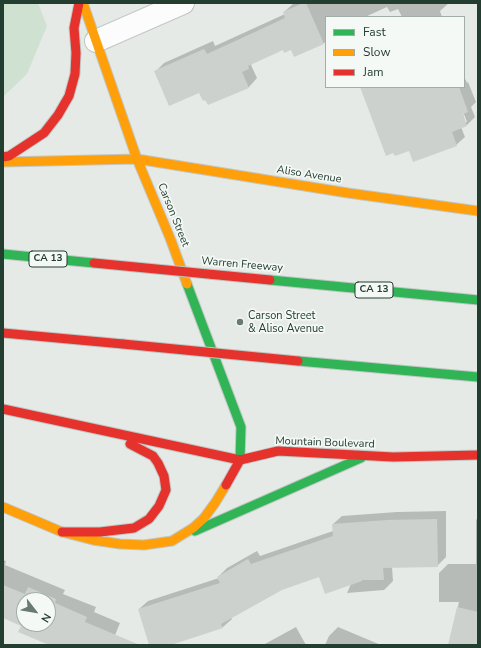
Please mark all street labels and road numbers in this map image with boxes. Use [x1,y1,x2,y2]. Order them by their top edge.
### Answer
street label: Aliso Avenue [276,163,342,187]
street label: Carson Street [154,181,192,249]
road number: CA 13 [29,251,67,267]
street label: Warren Freeway [201,255,283,275]
road number: CA 13 [355,282,393,298]
street label: Mountain Boulevard [275,435,375,451]

